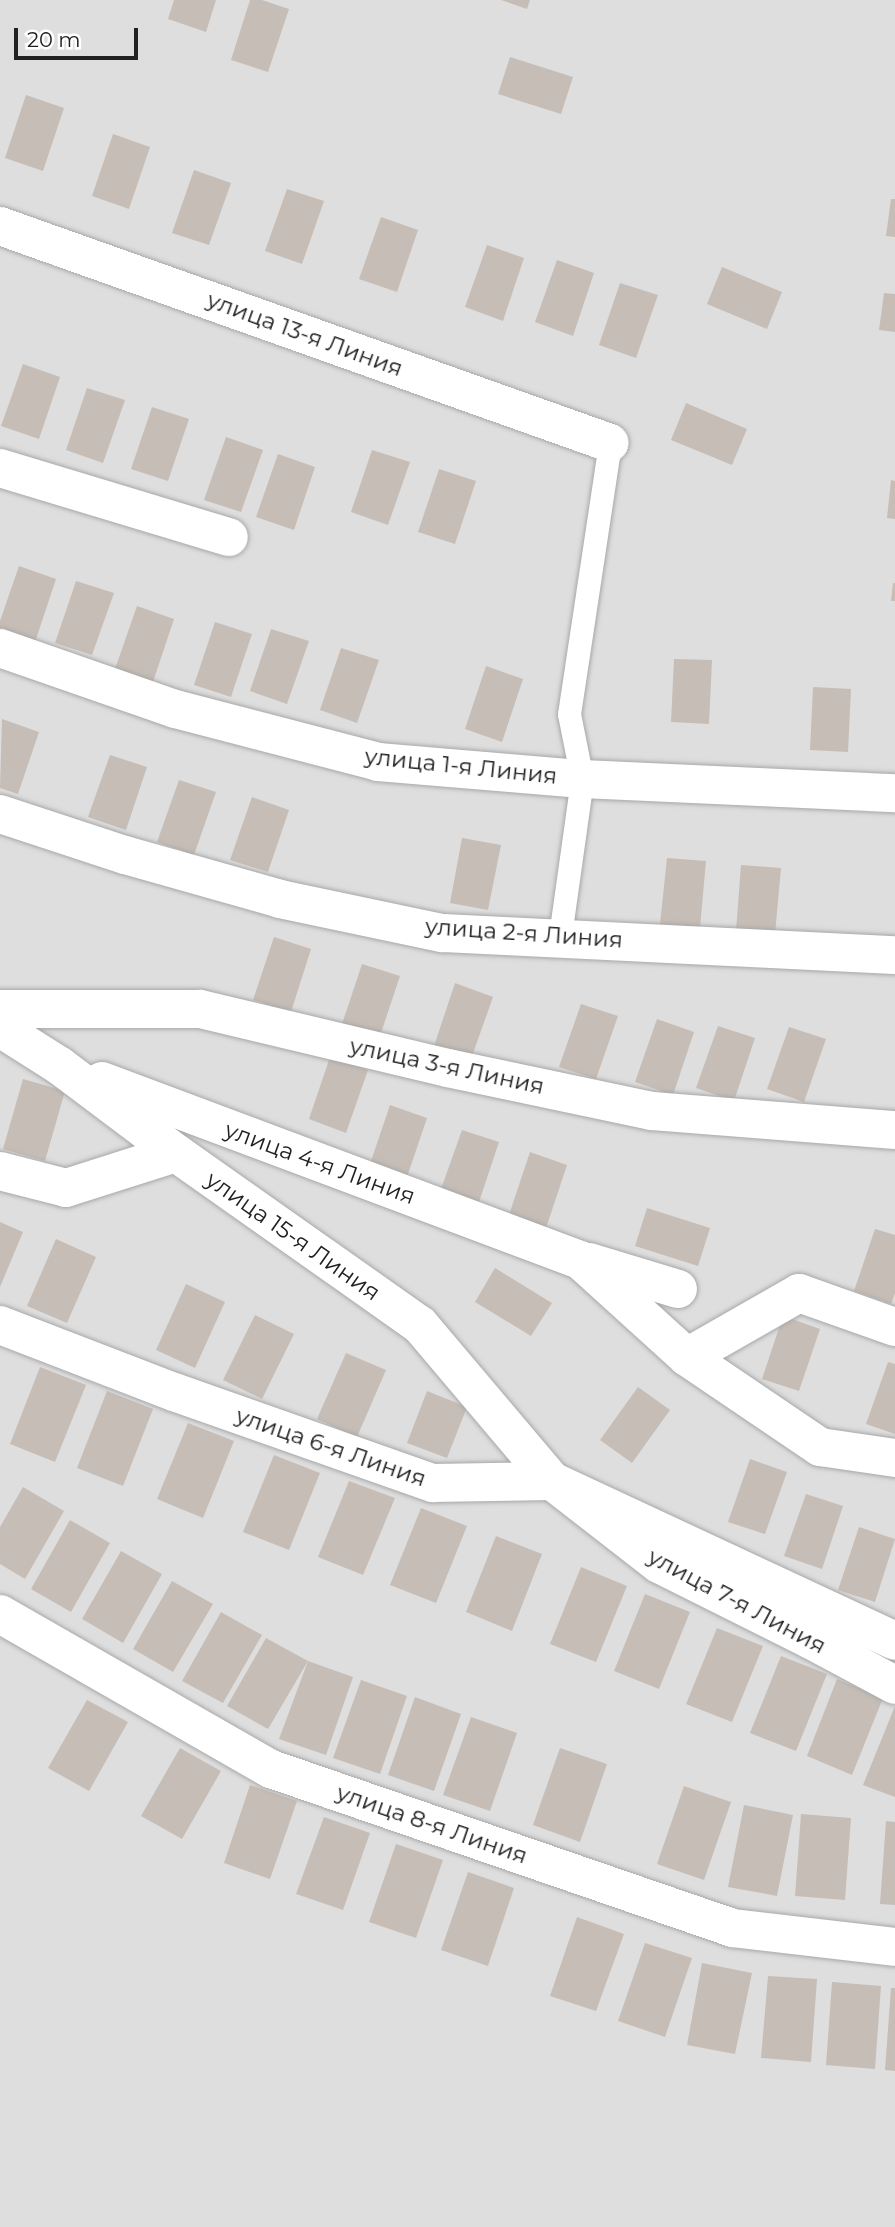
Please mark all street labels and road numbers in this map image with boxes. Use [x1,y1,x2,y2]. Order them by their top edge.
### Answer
street label: улица 13-я Линия [203,286,407,382]
street label: улица 1-я Линия [363,742,559,790]
street label: улица 2-я Линия [424,912,624,954]
street label: улица 3-я Линия [347,1032,547,1100]
street label: улица 4-я Линия [221,1116,419,1210]
street label: улица 15-я Линия [200,1165,386,1307]
street label: улица 6-я Линия [232,1401,430,1493]
street label: улица 7-я Линия [643,1542,831,1660]
street label: улица 8-я Линия [333,1778,531,1870]

